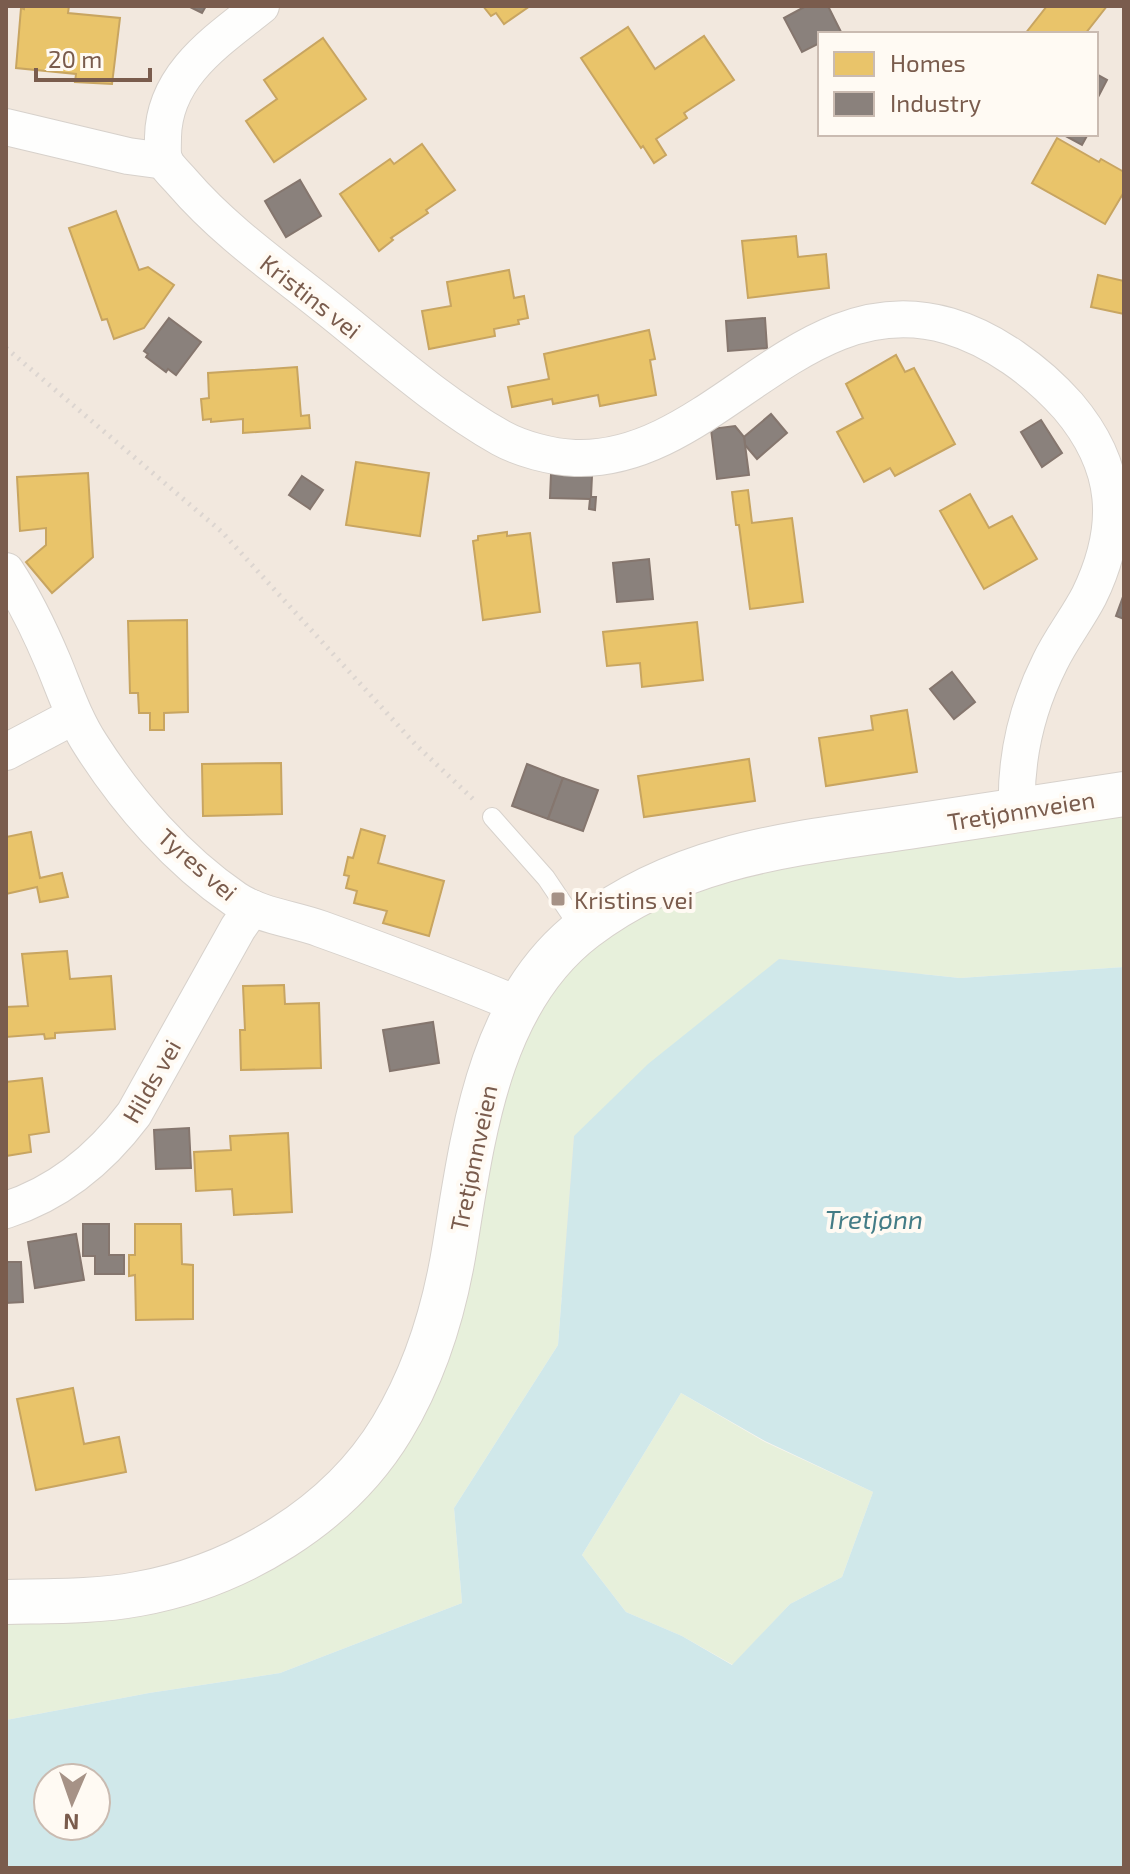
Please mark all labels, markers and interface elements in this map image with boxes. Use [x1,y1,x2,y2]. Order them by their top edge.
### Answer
scale bar [36,32,150,82]
legend [818,32,1098,136]
text: 20 m [48,44,102,73]
text: Homes [890,48,966,77]
text: Industry [890,88,982,117]
street label: Kristins vei [255,248,367,344]
street label: Tretjønnveien [945,784,1097,836]
street label: Tyres vei [152,822,244,906]
place label: Kristins vei [574,885,693,914]
marker: Kristins vei [549,890,567,908]
street label: Hilds vei [116,1034,186,1128]
street label: Tretjønnveien [443,1082,503,1234]
water label: Tretjønn [825,1203,923,1234]
north arrow [32,1762,112,1842]
text: N [63,1810,80,1836]

